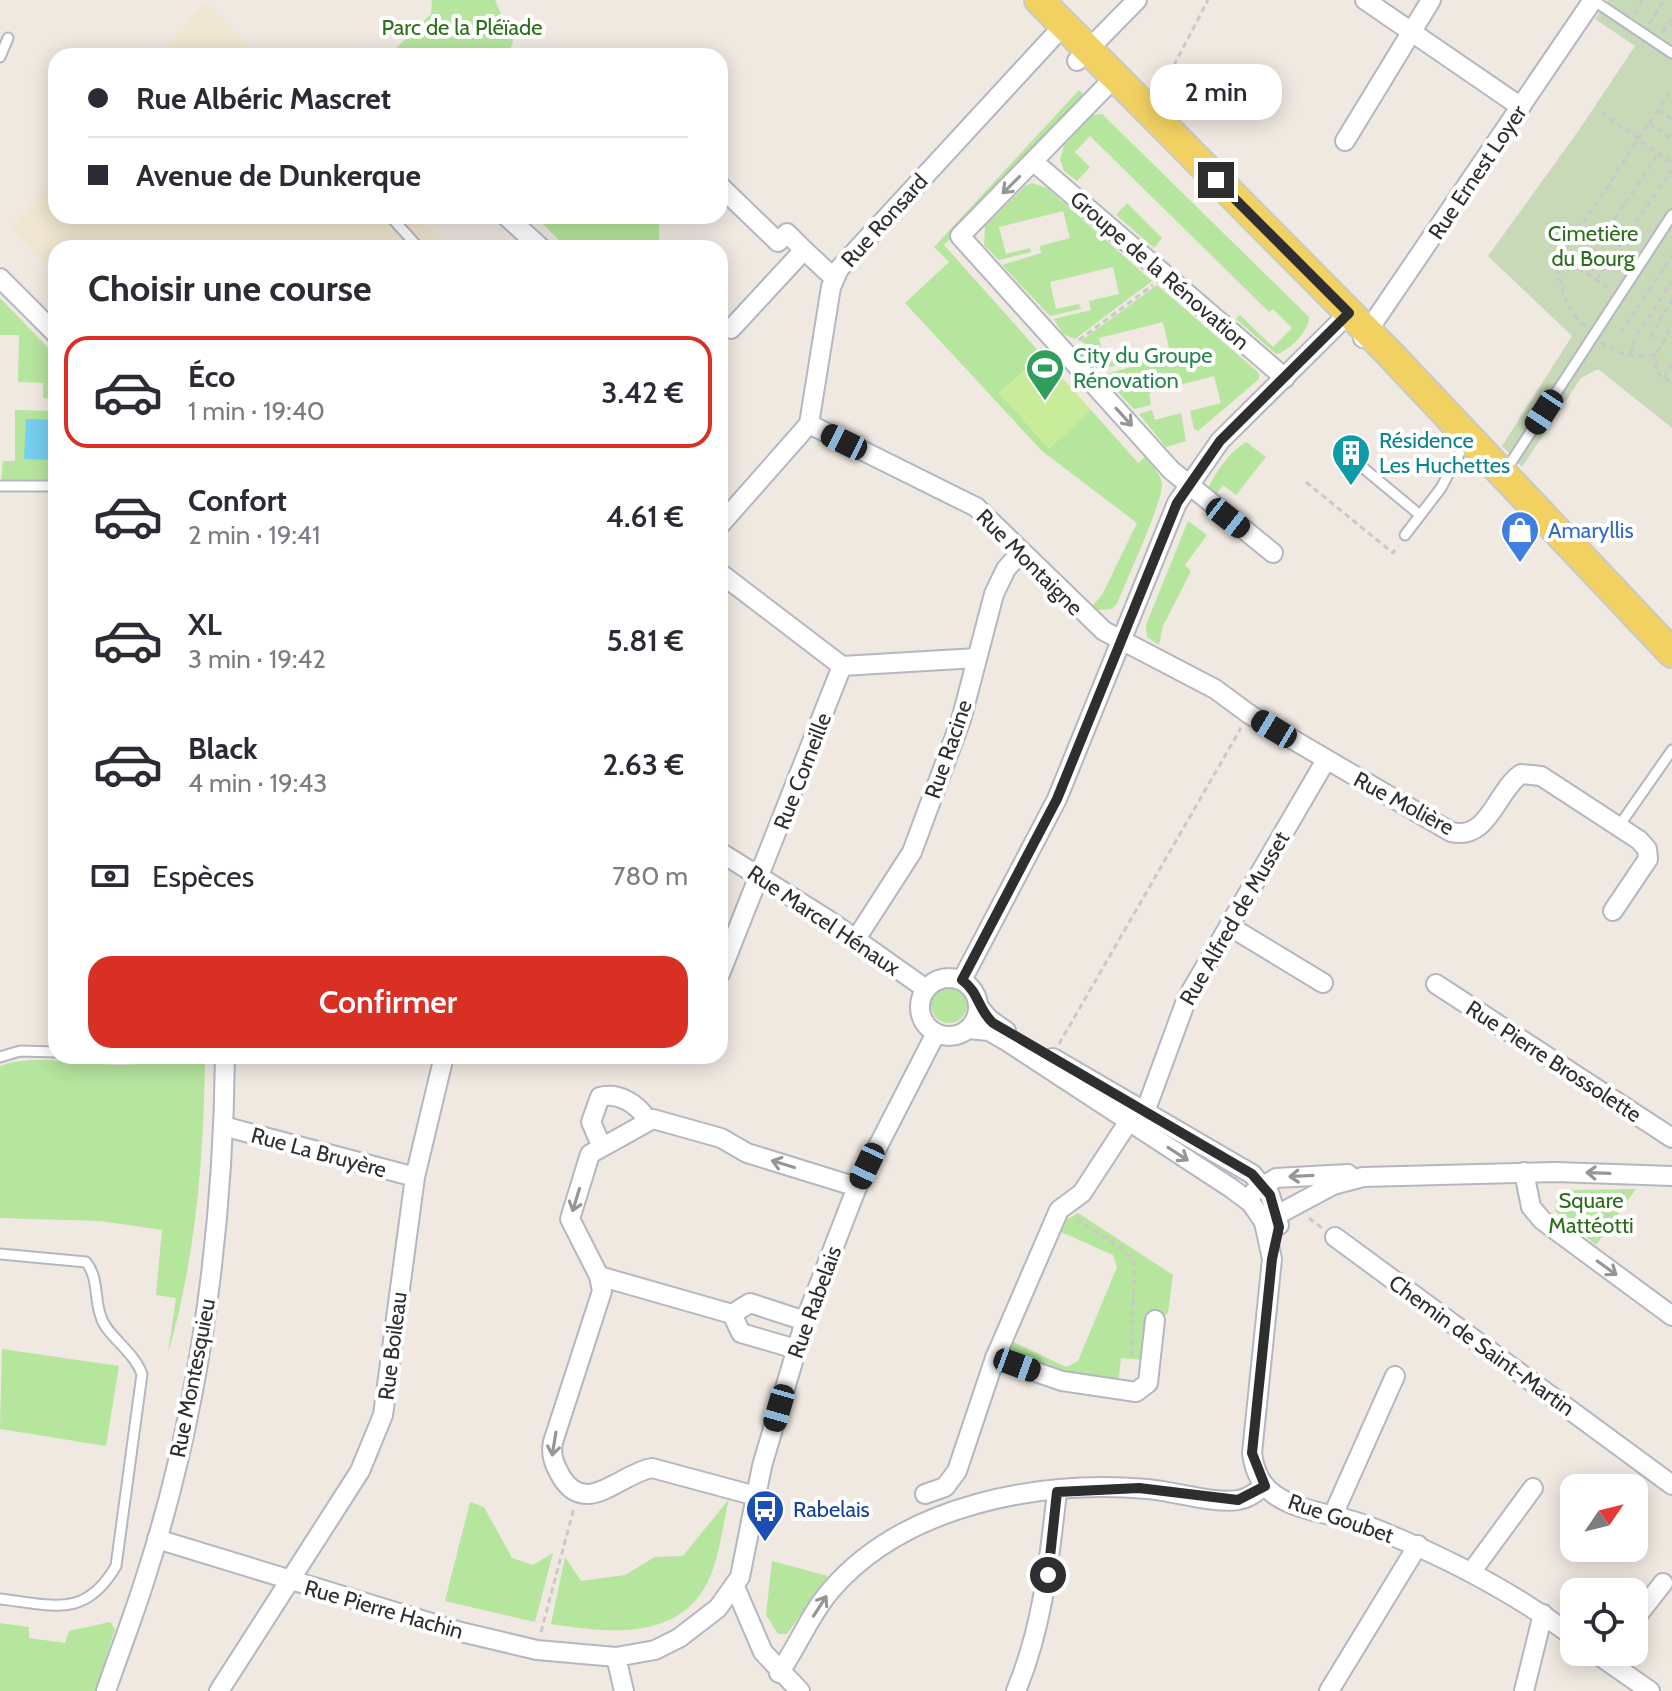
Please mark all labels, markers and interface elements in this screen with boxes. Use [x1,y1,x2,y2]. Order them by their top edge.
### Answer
park label: Parc de la Pléïade [381,14,543,41]
callout: 2 min [1150,64,1282,120]
text: 2 min [1185,76,1247,108]
text: Rue Albéric Mascret [136,80,391,117]
street label: Rue Ernest Loyer [1422,100,1532,245]
text: Avenue de Dunkerque [136,157,421,194]
route end [1198,162,1234,198]
street label: Rue Ronsard [835,168,933,273]
one-way arrow [1002,175,1021,194]
street label: Groupe de la Rénovation [1065,185,1255,355]
park label: Cimetière du Bourg [1548,220,1638,272]
text: Choisir une course [88,266,371,310]
place label: City du Groupe Rénovation [1073,342,1213,394]
sports icon: City du Groupe Rénovation [1024,347,1066,402]
icon: car [92,356,164,428]
text: Éco [188,358,235,395]
text: 3.42 € [601,374,684,411]
car [1521,385,1567,439]
text: 1 min · 19:40 [188,395,325,427]
one-way arrow [1115,407,1133,427]
car [817,421,871,463]
place label: Résidence Les Huchettes [1379,427,1510,479]
building icon: Résidence Les Huchettes [1330,432,1372,487]
icon: car [92,480,164,552]
text: Confort [188,482,287,519]
car [1202,494,1254,542]
text: 4.61 € [606,498,684,535]
street label: Rue Montaigne [971,503,1089,621]
shop icon: Amaryllis [1499,509,1541,564]
place label: Amaryllis [1548,517,1634,544]
text: 2 min · 19:41 [188,519,320,551]
icon: car [92,604,164,676]
text: XL [188,606,222,643]
text: 5.81 € [606,622,684,659]
text: 3 min · 19:42 [188,643,326,675]
street label: Rue Racine [919,696,978,802]
car [1247,706,1301,752]
street label: Rue Corneille [768,709,837,833]
icon: car [92,728,164,800]
text: Black [188,730,258,767]
text: 2.63 € [602,746,684,783]
street label: Rue Molière [1349,766,1458,841]
text: 4 min · 19:43 [188,767,327,799]
street label: Rue Alfred de Musset [1174,826,1295,1010]
icon: cash [88,854,132,898]
text: Espèces [152,858,254,895]
street label: Rue Marcel Hénaux [742,859,906,982]
text: 780 m [612,860,688,892]
button: Confirmer [88,956,688,1048]
street label: Rue Pierre Brossolette [1461,995,1646,1128]
street label: Rue La Bruyère [248,1121,389,1183]
car [846,1139,888,1193]
one-way arrow [1167,1145,1189,1162]
one-way arrow [770,1156,796,1171]
one-way arrow [1585,1165,1612,1181]
one-way arrow [1288,1169,1315,1184]
park label: Square Mattéotti [1548,1187,1634,1239]
one-way arrow [567,1188,582,1213]
street label: Rue Rabelais [782,1242,847,1362]
one-way arrow [1596,1259,1617,1276]
street label: Chemin de Saint-Martin [1384,1269,1580,1422]
street label: Rue Boileau [372,1290,413,1402]
street label: Rue Montesquieu [164,1296,221,1460]
car [990,1346,1044,1384]
car [761,1382,797,1434]
one-way arrow [546,1431,561,1457]
north arrow [1560,1474,1648,1562]
map controls [1560,1474,1648,1666]
bus stop icon: Rabelais [744,1488,786,1543]
street label: Rue Goubet [1284,1488,1398,1549]
place label: Rabelais [793,1496,870,1523]
route start [1030,1557,1066,1593]
street label: Rue Pierre Hachin [301,1574,466,1645]
button: locate [1560,1578,1648,1666]
one-way arrow [812,1595,828,1618]

